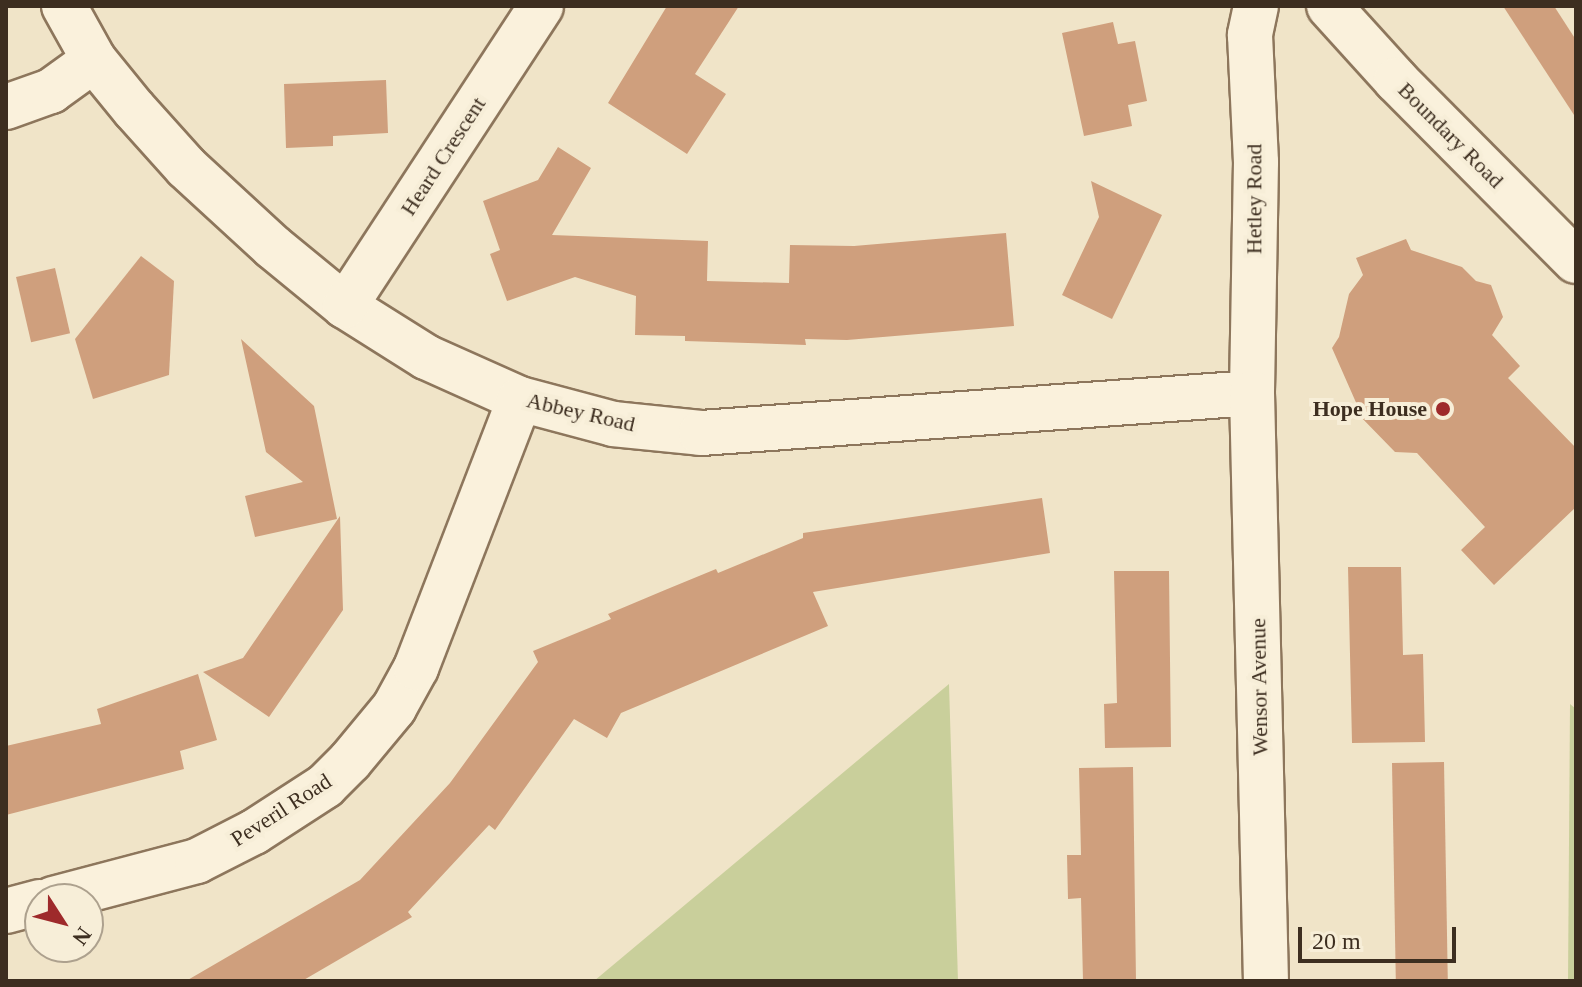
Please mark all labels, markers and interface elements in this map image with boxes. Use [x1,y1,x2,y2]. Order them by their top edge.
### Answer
street label: Boundary Road [1393,77,1509,193]
street label: Heard Crescent [395,92,491,220]
street label: Hetley Road [1241,144,1267,254]
street label: Abbey Road [524,387,638,437]
place label: Hope House [1313,396,1427,422]
marker: Hope House [1434,400,1452,418]
street label: Wensor Avenue [1245,617,1273,757]
street label: Peveril Road [226,768,336,852]
north arrow [24,883,104,963]
scale bar [1302,911,1460,961]
text: N [67,922,97,950]
text: 20 m [1312,928,1361,954]

